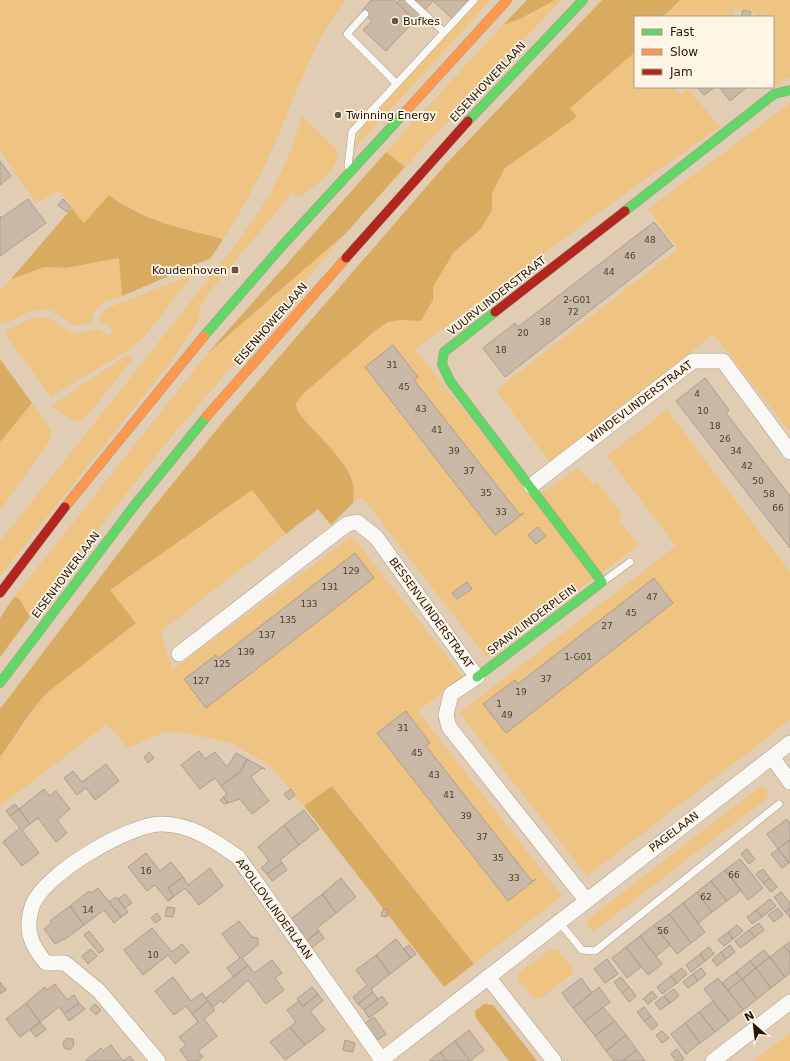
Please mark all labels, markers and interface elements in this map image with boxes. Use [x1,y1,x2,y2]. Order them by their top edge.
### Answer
place label: Bufkes [403,15,440,28]
marker: Bufkes [390,16,400,26]
legend [634,16,774,88]
text: Fast [670,25,694,39]
street label: EISENHOWERLAAN [448,39,528,125]
text: Slow [670,45,698,59]
text: Jam [669,65,693,79]
place label: Twinning Energy [345,109,436,122]
marker: Twinning Energy [333,110,343,120]
house number: 48 [644,235,656,245]
house number: 46 [624,251,636,261]
street label: VUURVLINDERSTRAAT [445,253,549,338]
place label: Koudenhoven [152,264,227,277]
marker: Koudenhoven [230,265,240,275]
house number: 44 [603,267,615,277]
street label: EISENHOWERLAAN [232,280,310,368]
house number: 2-G01 [563,295,591,305]
house number: 72 [567,307,579,317]
house number: 38 [539,317,551,327]
house number: 20 [517,328,529,338]
house number: 18 [495,345,507,355]
street label: WINDEVLINDERSTRAAT [585,358,695,446]
house number: 31 [386,360,398,370]
house number: 45 [398,382,410,392]
house number: 4 [694,389,700,399]
house number: 43 [415,404,427,414]
house number: 10 [697,406,709,416]
house number: 18 [709,421,721,431]
house number: 41 [431,425,443,435]
house number: 26 [719,434,731,444]
house number: 39 [448,446,460,456]
house number: 34 [730,446,742,456]
house number: 42 [741,461,753,471]
house number: 37 [463,466,475,476]
house number: 50 [752,476,764,486]
house number: 35 [480,488,492,498]
house number: 58 [763,489,775,499]
house number: 66 [772,503,784,513]
house number: 33 [495,507,507,517]
street label: EISENHOWERLAAN [29,529,103,621]
street label: BESSENVLINDERSTRAAT [386,555,476,671]
house number: 129 [342,566,360,576]
house number: 131 [321,582,339,592]
street label: SPANVLINDERPLEIN [485,582,579,658]
house number: 47 [646,592,658,602]
house number: 133 [300,599,318,609]
house number: 45 [625,608,637,618]
house number: 135 [279,615,297,625]
house number: 27 [601,621,613,631]
house number: 137 [258,630,276,640]
house number: 139 [237,647,255,657]
house number: 1-G01 [564,652,592,662]
house number: 125 [213,659,231,669]
house number: 37 [540,674,552,684]
house number: 127 [192,676,210,686]
house number: 19 [515,687,527,697]
house number: 1 [496,699,502,709]
house number: 49 [501,710,513,720]
house number: 31 [397,723,409,733]
house number: 45 [411,748,423,758]
house number: 43 [428,770,440,780]
house number: 41 [443,790,455,800]
street label: PAGELAAN [647,809,701,855]
house number: 39 [460,811,472,821]
house number: 37 [476,832,488,842]
house number: 35 [492,853,504,863]
street label: APOLLOVLINDERLAAN [233,856,315,962]
house number: 16 [140,866,152,876]
house number: 66 [728,870,740,880]
house number: 33 [508,873,520,883]
house number: 62 [700,892,712,902]
house number: 14 [82,905,94,915]
house number: 56 [657,926,669,936]
house number: 10 [147,950,159,960]
north arrow [734,1005,774,1045]
text: N [742,1009,757,1025]

